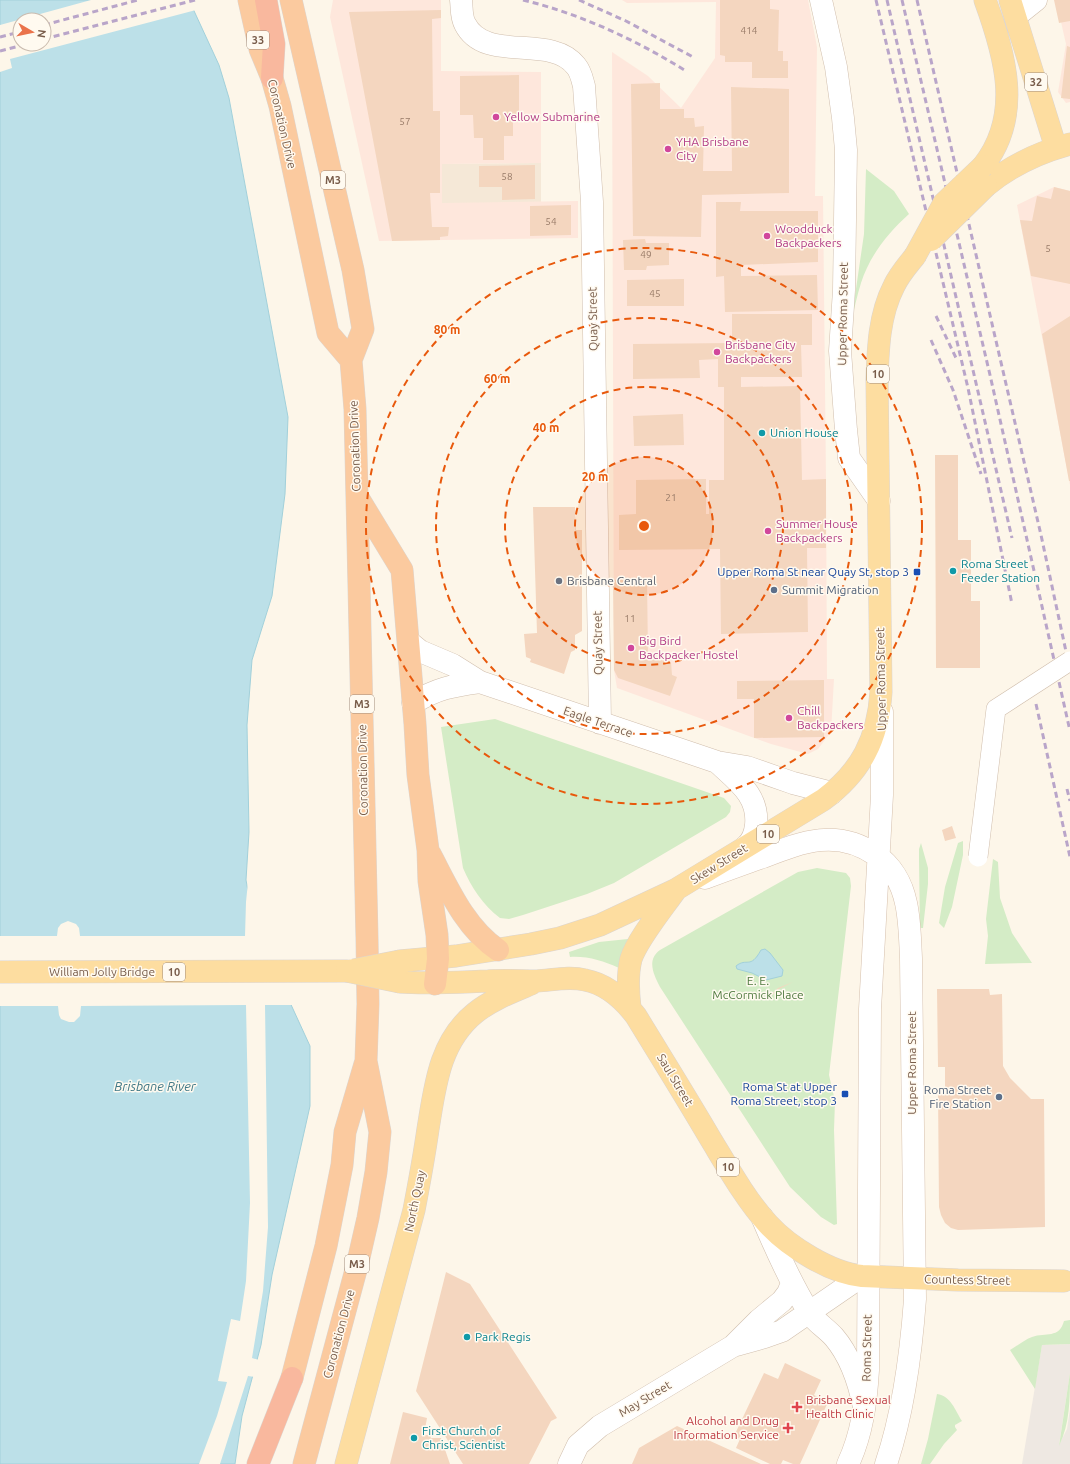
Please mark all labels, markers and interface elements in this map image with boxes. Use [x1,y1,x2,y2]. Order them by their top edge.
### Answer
north arrow [12,12,52,52]
house number: 414 [741,25,758,36]
text: N [35,29,48,39]
road number: 33 [247,31,269,49]
road number: 32 [1025,73,1047,91]
street label: Coronation Drive [266,78,299,170]
place label: Yellow Submarine [504,110,600,123]
marker: Yellow Submarine [491,112,501,122]
house number: 57 [399,116,411,127]
place label: YHA Brisbane City [676,135,749,162]
marker: YHA Brisbane City [663,144,673,154]
road number: M3 [321,171,345,189]
house number: 58 [501,171,513,182]
house number: 54 [545,216,557,227]
place label: Woodduck Backpackers [775,222,841,249]
marker: Woodduck Backpackers [762,231,772,241]
house number: 5 [1045,243,1051,254]
house number: 49 [640,249,652,260]
street label: Upper Roma Street [835,262,850,366]
street label: Quay Street [585,286,600,351]
house number: 45 [649,288,661,299]
text: 80 m [434,323,460,336]
place label: Brisbane City Backpackers [725,338,796,365]
marker: Brisbane City Backpackers [712,347,722,357]
road number: 10 [867,365,889,383]
text: 60 m [484,372,510,385]
street label: Coronation Drive [346,400,363,492]
text: 40 m [533,421,559,434]
place label: Union House [770,426,839,439]
marker: Union House [757,428,767,438]
text: 20 m [582,470,608,483]
house number: 21 [665,492,677,503]
place label: Summer House Backpackers [776,517,858,544]
centre of rings [637,519,651,533]
marker: Summer House Backpackers [763,526,773,536]
place label: Roma Street Feeder Station [961,557,1040,584]
place label: Upper Roma St near Quay St, stop 3 [717,565,909,578]
marker: Roma Street Feeder Station [948,566,958,576]
marker: Upper Roma St near Quay St, stop 3 [912,567,922,577]
place label: Brisbane Central [567,574,656,587]
marker: Brisbane Central [554,576,564,586]
place label: Summit Migration [782,583,879,596]
marker: Summit Migration [769,585,779,595]
street label: Quay Street [590,610,605,675]
house number: 11 [624,613,636,624]
street label: Upper Roma Street [873,627,888,731]
place label: Big Bird Backpacker Hostel [639,634,738,661]
marker: Big Bird Backpacker Hostel [626,643,636,653]
road number: M3 [350,695,374,713]
street label: Eagle Terrace [562,704,635,739]
place label: Chill Backpackers [797,704,863,731]
marker: Chill Backpackers [784,713,794,723]
street label: Coronation Drive [355,724,370,816]
road number: 10 [757,825,779,843]
street label: Skew Street [688,841,750,886]
road number: 10 [163,963,185,981]
street label: William Jolly Bridge [49,965,155,978]
park label: E. E. McCormick Place [712,974,804,1001]
street label: Upper Roma Street [905,1011,918,1115]
street label: Saul Street [655,1051,696,1108]
water label: Brisbane River [114,1079,197,1093]
place label: Roma St at Upper Roma Street, stop 3 [730,1080,837,1107]
place label: Roma Street Fire Station [924,1083,991,1110]
marker: Roma St at Upper Roma Street, stop 3 [840,1089,850,1099]
marker: Roma Street Fire Station [994,1092,1004,1102]
road number: 10 [717,1158,739,1176]
street label: North Quay [402,1169,427,1233]
road number: M3 [345,1255,369,1273]
street label: Countess Street [924,1272,1010,1287]
street label: Coronation Drive [320,1288,357,1380]
street label: Roma Street [859,1314,874,1382]
place label: Park Regis [475,1330,531,1343]
marker: Park Regis [462,1332,472,1342]
street label: May Street [616,1378,673,1419]
place label: Brisbane Sexual Health Clinic [806,1393,891,1420]
marker: Brisbane Sexual Health Clinic [791,1401,803,1413]
place label: Alcohol and Drug Information Service [674,1414,779,1441]
marker: Alcohol and Drug Information Service [782,1422,794,1434]
place label: First Church of Christ, Scientist [422,1424,506,1451]
marker: First Church of Christ, Scientist [409,1433,419,1443]

